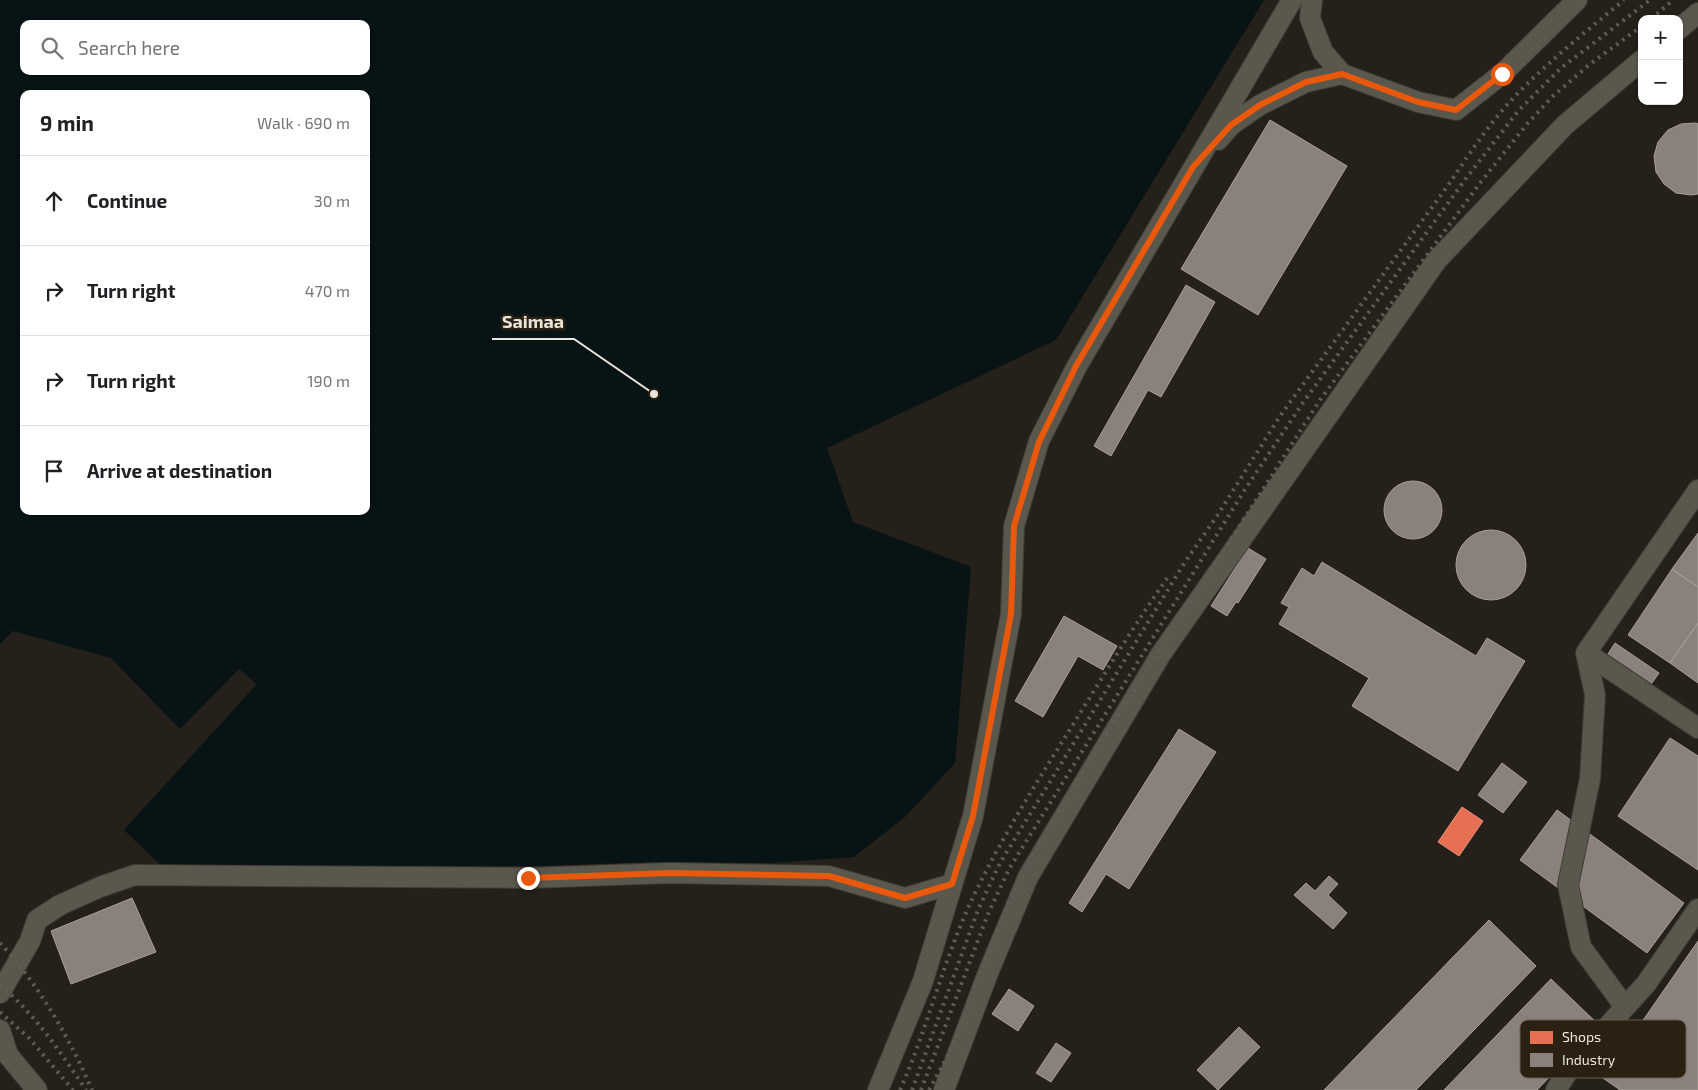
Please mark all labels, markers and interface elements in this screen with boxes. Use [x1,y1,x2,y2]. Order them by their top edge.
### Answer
map controls [1638,15,1683,105]
button: + [1638,15,1683,60]
search box [20,20,370,75]
icon: search [38,34,66,62]
text: Search here [78,36,180,59]
button: − [1638,60,1683,105]
route start [1491,63,1514,86]
text: 9 min [40,110,94,135]
text: Walk · 690 m [257,113,350,132]
icon: ahead [40,187,68,215]
text: Continue [87,189,167,212]
text: 30 m [314,191,350,210]
icon: right [40,277,68,305]
text: Turn right [87,279,175,302]
text: 470 m [305,281,350,300]
callout: Saimaa [492,306,574,339]
text: Saimaa [502,310,564,332]
icon: right [40,367,68,395]
text: Turn right [87,369,175,392]
text: 190 m [307,371,350,390]
icon: arrive [40,457,68,485]
text: Arrive at destination [87,459,272,482]
route end [517,867,540,890]
legend [1520,1020,1686,1078]
text: Shops [1562,1028,1601,1045]
text: Industry [1562,1051,1616,1068]

